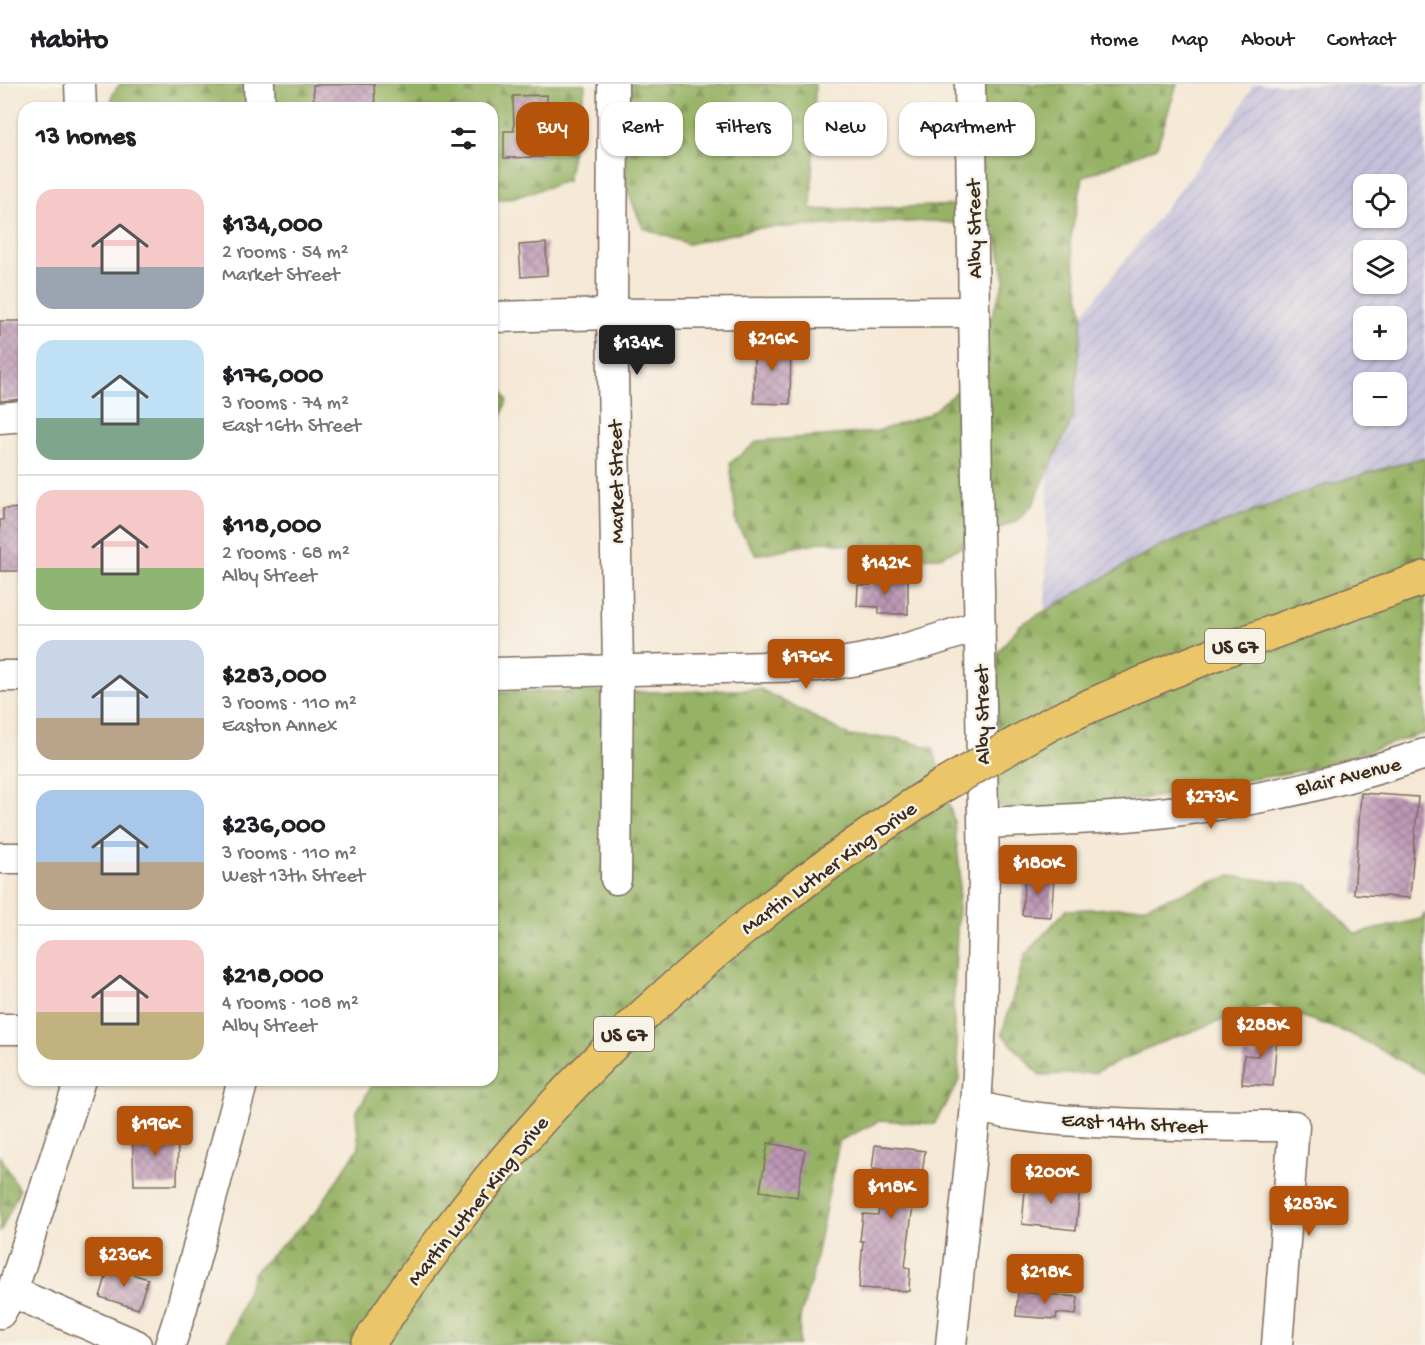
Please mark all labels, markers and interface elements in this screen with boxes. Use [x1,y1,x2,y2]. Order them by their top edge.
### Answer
text: Habito [30,25,108,58]
text: Home [1090,29,1138,54]
text: Map [1171,29,1208,54]
text: About [1241,29,1294,54]
text: Contact [1327,29,1395,54]
chip: Buy [516,102,589,156]
chip: Rent [601,102,683,156]
chip: Filters [695,102,792,156]
chip: New [804,102,887,156]
chip: Apartment [899,102,1035,156]
icon: filters [447,122,480,155]
text: 13 homes [36,123,135,154]
map controls [1353,174,1407,426]
button: locate [1353,174,1407,228]
street label: Alby Street [963,177,990,279]
text: $134,000 [222,211,322,242]
icon: home [84,213,156,285]
button: layers [1353,240,1407,294]
text: 2 rooms · 54 m² [222,242,349,265]
text: Market Street [222,265,340,288]
button: + [1353,306,1407,360]
pin: $216K [730,321,814,372]
pin: $134K [595,325,679,376]
text: $216K [748,329,796,352]
text: $134K [613,333,661,356]
text: $176,000 [222,362,323,393]
icon: home [84,364,156,436]
button: − [1353,372,1407,426]
text: 3 rooms · 74 m² [222,393,349,416]
text: East 16th Street [222,416,361,439]
street label: Market Street [605,418,632,544]
text: $118,000 [222,512,321,543]
icon: home [84,514,156,586]
text: 2 rooms · 68 m² [222,543,350,566]
pin: $142K [843,545,927,596]
text: $142K [861,553,909,576]
text: Alby Street [222,566,317,589]
road number: US 67 [1205,629,1265,663]
pin: $176K [764,639,848,690]
text: $176K [782,647,830,670]
text: $283,000 [222,662,327,693]
street label: Alby Street [971,663,998,765]
icon: home [84,664,156,736]
text: 3 rooms · 110 m² [222,693,357,716]
text: Easton Annex [222,716,337,739]
street label: Blair Avenue [1293,753,1405,804]
pin: $273K [1169,779,1253,830]
text: $273K [1186,787,1236,810]
street label: Martin Luther King Drive [737,797,924,942]
text: $236,000 [222,812,326,843]
icon: home [84,814,156,886]
text: 3 rooms · 110 m² [222,843,357,866]
pin: $180K [996,845,1080,896]
text: $180K [1013,853,1063,876]
text: West 13th Street [222,866,365,889]
text: $218,000 [222,962,324,993]
icon: home [84,964,156,1036]
text: 4 rooms · 108 m² [222,993,359,1016]
pin: $288K [1220,1007,1304,1058]
text: $288K [1236,1015,1288,1038]
text: Alby Street [222,1016,317,1039]
road number: US 67 [594,1017,654,1051]
pin: $196K [113,1106,197,1157]
street label: East 14th Street [1061,1109,1209,1142]
street label: Martin Luther King Drive [404,1111,557,1292]
text: $196K [131,1114,179,1137]
pin: $200K [1009,1154,1093,1205]
text: $200K [1025,1162,1077,1185]
pin: $118K [849,1169,933,1220]
text: $118K [867,1177,915,1200]
pin: $283K [1267,1186,1351,1237]
text: $283K [1283,1194,1335,1217]
pin: $236K [82,1237,166,1288]
text: $236K [99,1245,149,1268]
pin: $218K [1003,1254,1087,1305]
text: $218K [1021,1262,1069,1285]

